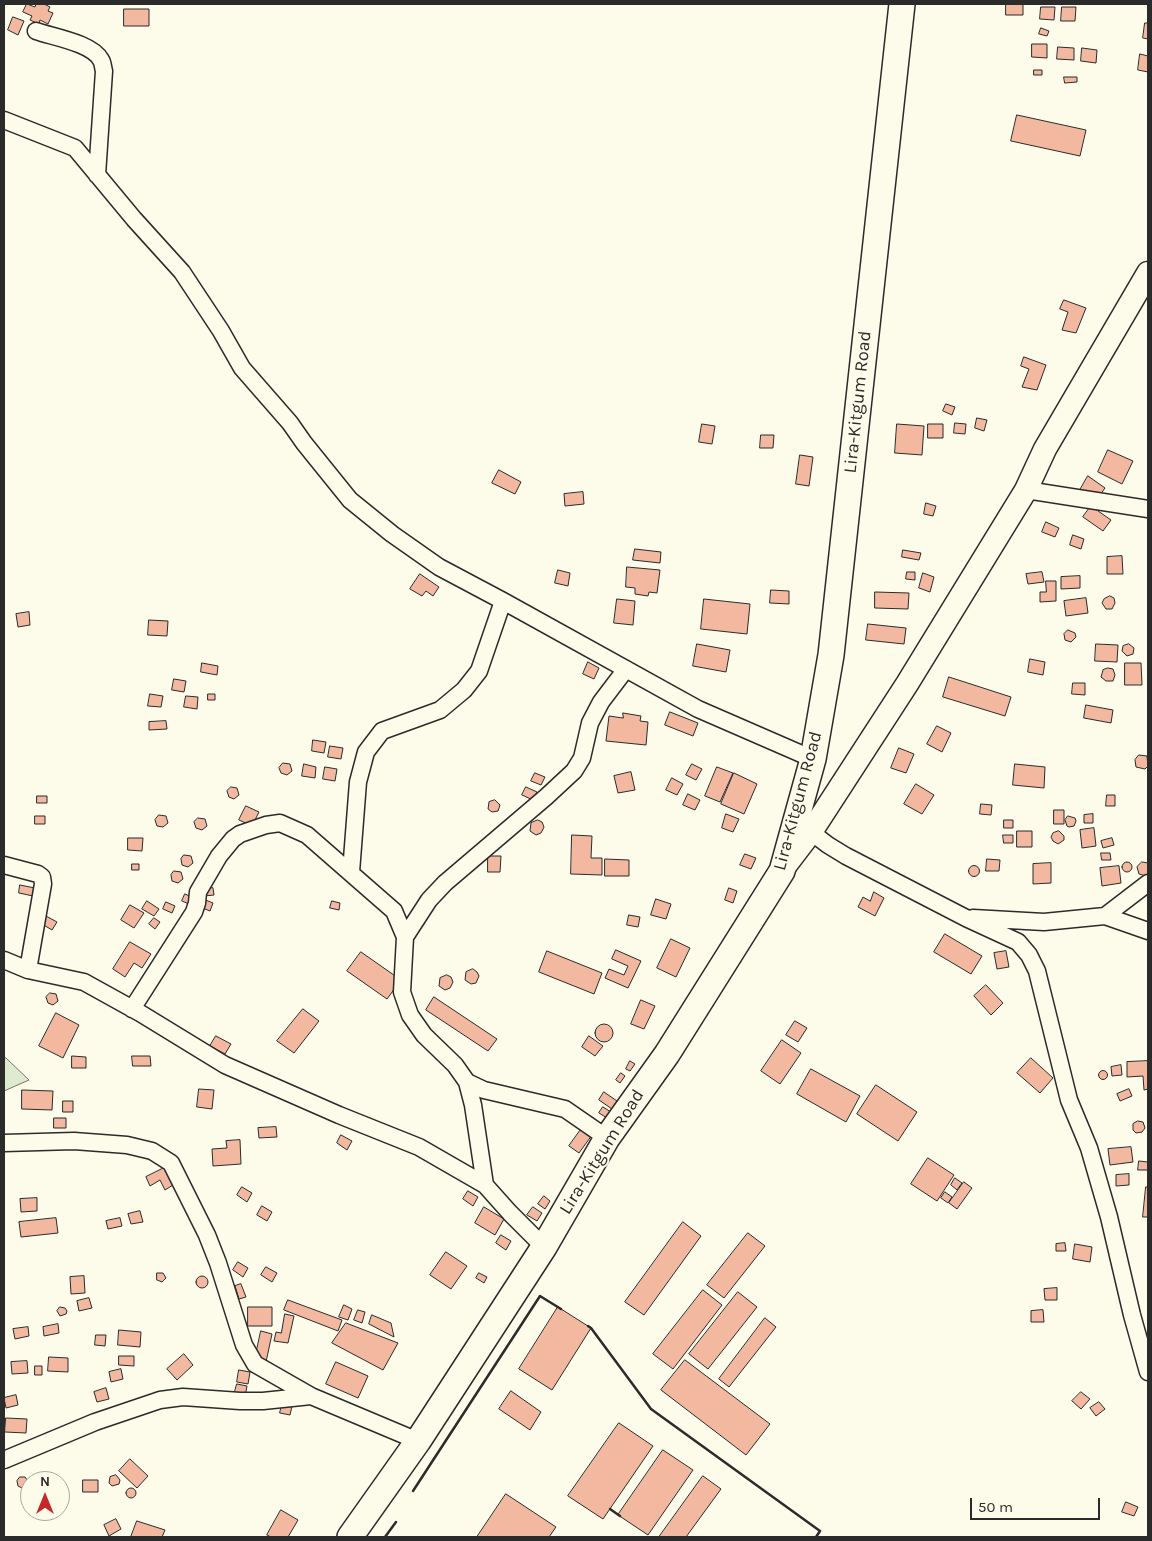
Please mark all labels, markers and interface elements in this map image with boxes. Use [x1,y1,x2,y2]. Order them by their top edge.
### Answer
street label: Lira-Kitgum Road [840,330,876,474]
street label: Lira-Kitgum Road [769,729,827,873]
street label: Lira-Kitgum Road [555,1086,649,1218]
north arrow [20,1471,70,1521]
text: N [40,1473,50,1490]
scale bar [972,1488,1102,1520]
text: 50 m [978,1498,1013,1516]

